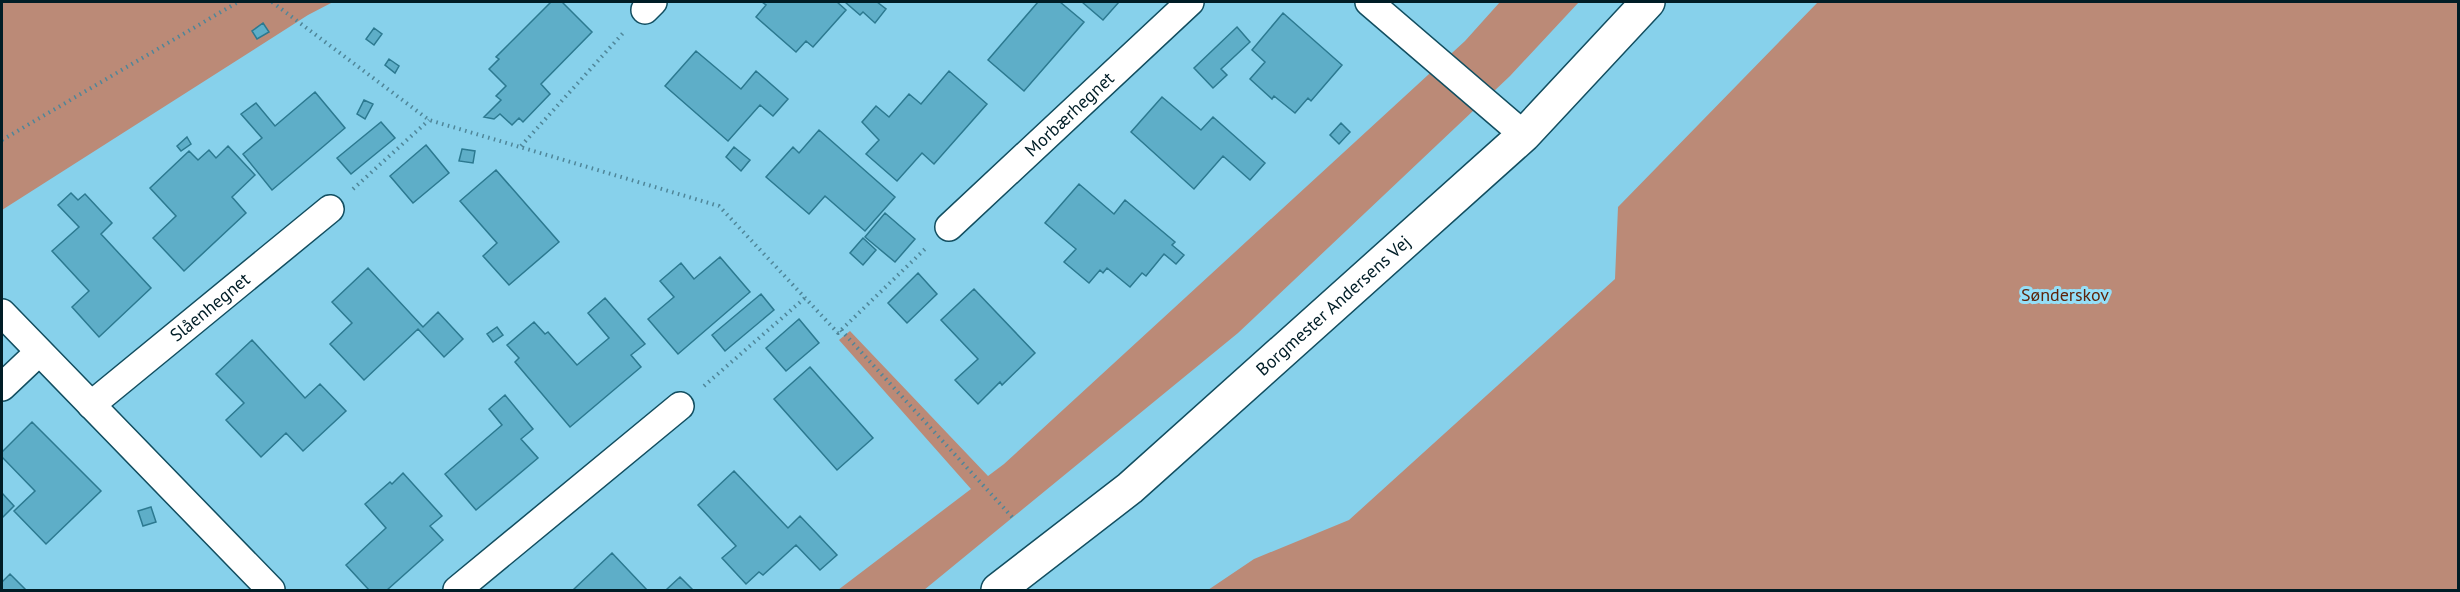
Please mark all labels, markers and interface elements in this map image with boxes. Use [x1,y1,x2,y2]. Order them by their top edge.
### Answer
street label: Morbærhegnet [1020,67,1119,161]
street label: Borgmester Andersens Vej [1251,230,1415,381]
street label: Slåenhegnet [165,268,254,346]
park label: Sønderskov [2021,283,2109,306]

